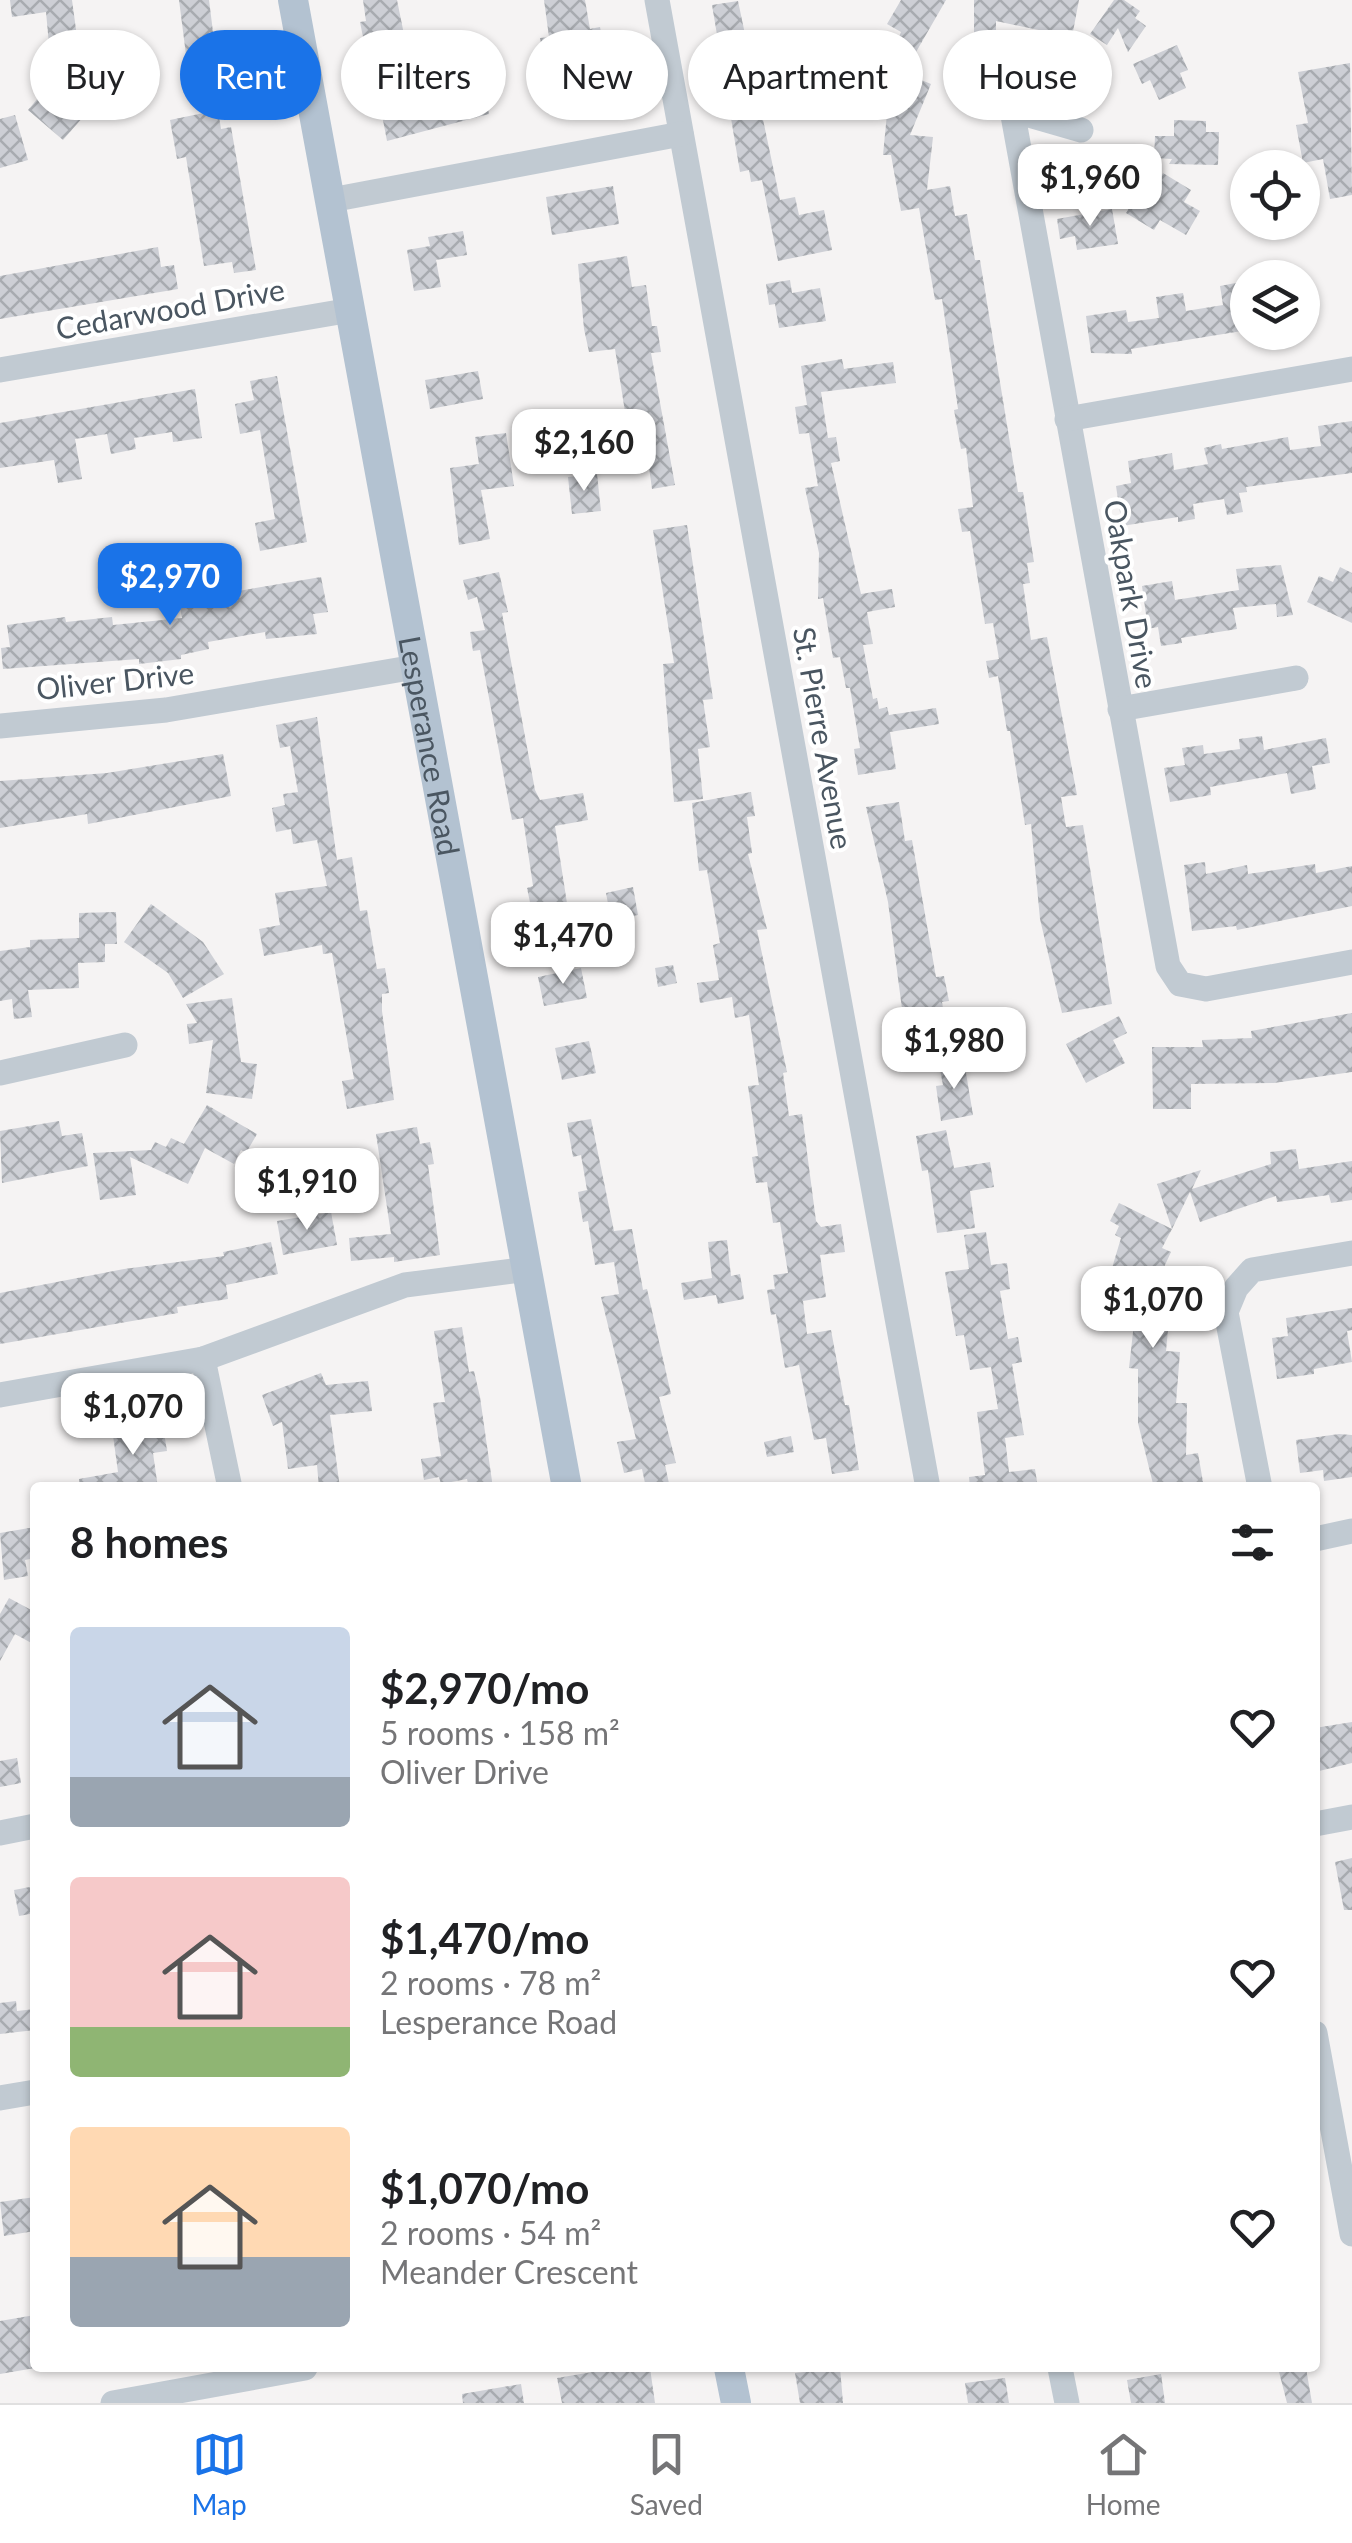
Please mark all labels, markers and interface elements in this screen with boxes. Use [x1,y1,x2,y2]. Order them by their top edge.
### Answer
chip: Buy [30,30,160,120]
chip: Rent [180,30,321,120]
chip: Filters [341,30,506,120]
chip: New [526,30,668,120]
chip: Apartment [688,30,923,120]
chip: House [943,30,1112,120]
pin: $1,960 [1009,144,1171,229]
map controls [1230,150,1320,350]
button: locate [1230,150,1320,240]
text: $1,960 [1040,157,1140,196]
button: layers [1230,260,1320,350]
street label: Cedarwood Drive [53,270,287,346]
pin: $2,160 [503,409,665,494]
text: $2,160 [534,422,634,461]
street label: Oakpark Drive [1098,497,1166,691]
pin: $2,970 [89,543,251,628]
text: $2,970 [120,556,220,595]
street label: St. Pierre Avenue [787,624,861,852]
street label: Lesperance Road [392,633,468,858]
street label: Oliver Drive [34,654,196,706]
pin: $1,470 [482,902,644,987]
text: $1,470 [513,915,613,954]
pin: $1,980 [873,1007,1035,1092]
text: $1,980 [904,1020,1004,1059]
pin: $1,910 [226,1148,388,1233]
text: $1,910 [257,1161,357,1200]
pin: $1,070 [1072,1266,1234,1351]
text: $1,070 [1103,1279,1203,1318]
pin: $1,070 [52,1373,214,1458]
text: $1,070 [83,1386,183,1425]
icon: filters [1225,1515,1280,1570]
text: 8 homes [70,1517,228,1567]
text: $2,970/mo [380,1663,589,1713]
icon: home [150,1667,270,1787]
icon: heart [1225,1700,1280,1755]
text: 5 rooms · 158 m² [380,1713,620,1752]
text: Oliver Drive [380,1752,549,1791]
text: $1,470/mo [380,1913,589,1963]
icon: home [150,1917,270,2037]
icon: heart [1225,1950,1280,2005]
text: 2 rooms · 78 m² [380,1963,601,2002]
text: Lesperance Road [380,2002,617,2041]
text: $1,070/mo [380,2163,589,2213]
icon: home [150,2167,270,2287]
icon: heart [1225,2200,1280,2255]
text: 2 rooms · 54 m² [380,2213,601,2252]
text: Meander Crescent [380,2252,638,2291]
tab: Map [192,2427,247,2521]
tab: Saved [630,2427,703,2521]
tab: Home [1086,2427,1160,2521]

